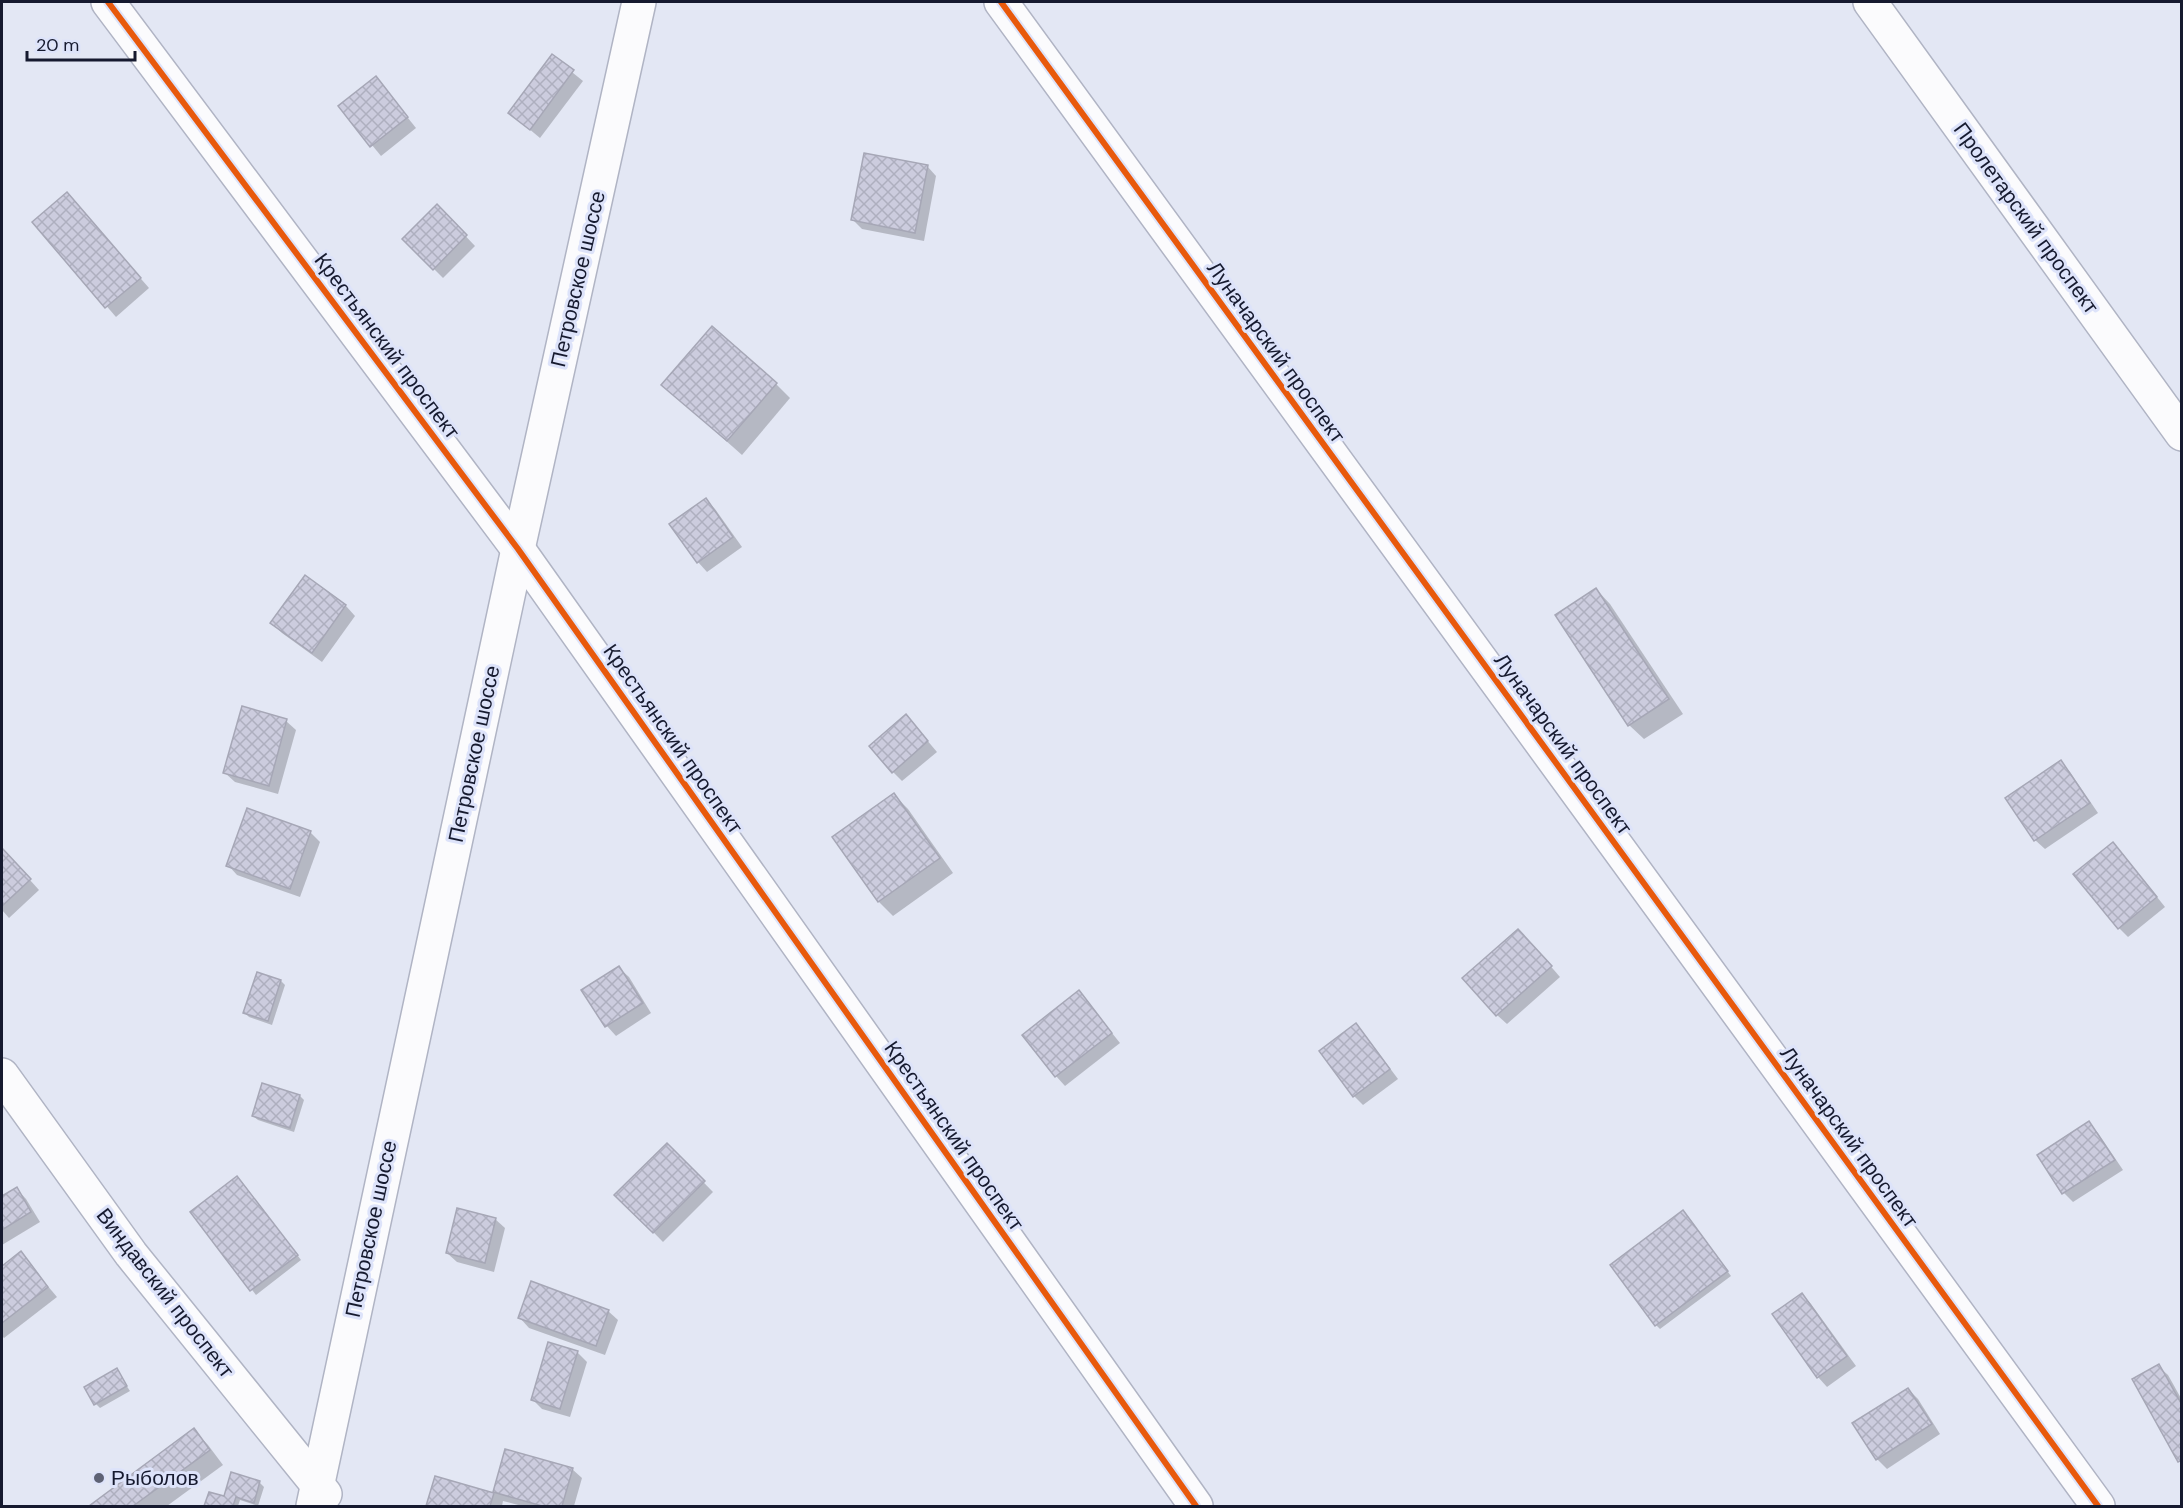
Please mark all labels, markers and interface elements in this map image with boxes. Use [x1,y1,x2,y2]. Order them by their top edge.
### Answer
scale bar [27,24,135,62]
text: 20 m [36,33,79,57]
street label: Пролетарский проспект [1947,117,2105,320]
street label: Петровское шоссе [544,188,612,370]
street label: Крестьянский проспект [308,247,466,445]
street label: Луначарский проспект [1201,256,1352,449]
street label: Крестьянский проспект [597,639,749,840]
street label: Луначарский проспект [1488,648,1639,841]
street label: Петровское шоссе [442,663,506,845]
street label: Крестьянский проспект [878,1036,1030,1237]
street label: Луначарский проспект [1774,1041,1925,1234]
street label: Петровское шоссе [339,1138,403,1320]
street label: Виндавский проспект [90,1202,240,1384]
place label: Рыболов [111,1464,199,1492]
marker: Рыболов [92,1471,106,1485]

